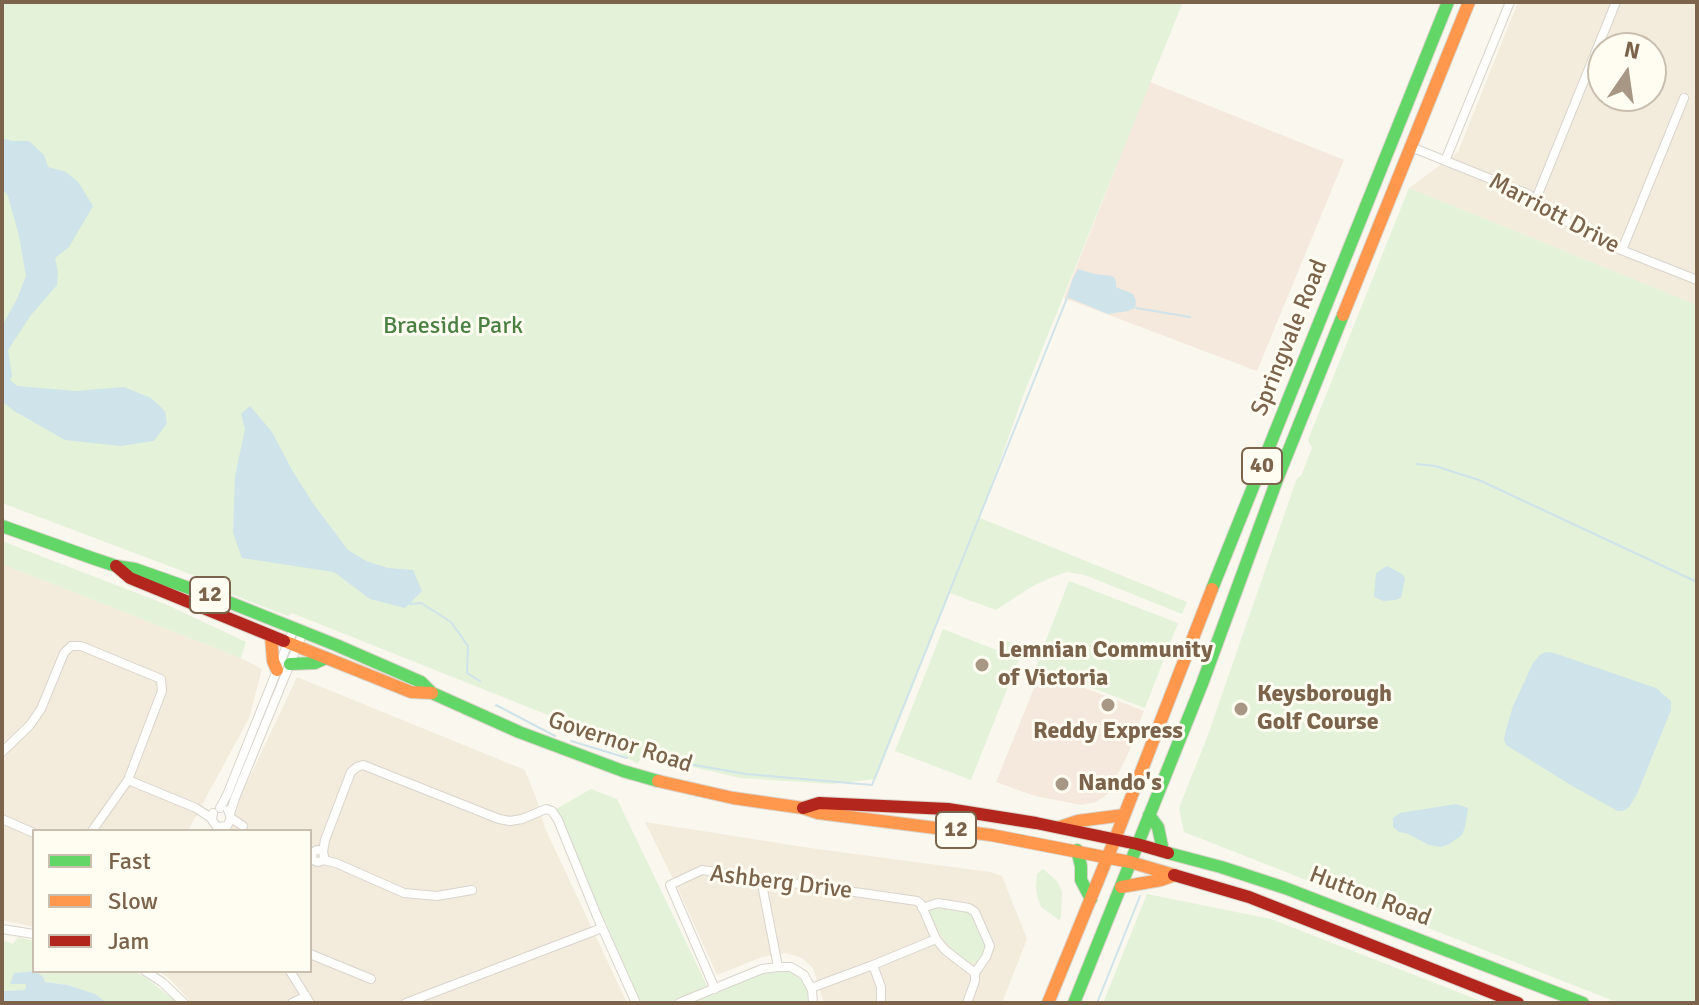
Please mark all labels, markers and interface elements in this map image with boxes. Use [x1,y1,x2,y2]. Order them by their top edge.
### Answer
north arrow [1587,32,1667,112]
text: N [1622,35,1643,65]
street label: Marriott Drive [1484,167,1624,261]
street label: Springvale Road [1246,256,1334,420]
park label: Braeside Park [383,313,523,341]
road number: 40 [1242,448,1282,484]
road number: 12 [190,577,230,613]
place label: Lemnian Community of Victoria [998,637,1213,693]
marker: Lemnian Community of Victoria [973,656,991,674]
place label: Keysborough Golf Course [1257,681,1392,737]
marker: Reddy Express [1099,696,1117,714]
marker: Keysborough Golf Course [1232,700,1250,718]
street label: Governor Road [544,706,696,780]
place label: Reddy Express [1033,718,1183,746]
place label: Nando's [1078,770,1162,798]
marker: Nando's [1053,775,1071,793]
road number: 12 [936,812,976,848]
legend [32,829,312,973]
text: Fast [108,846,151,876]
street label: Ashberg Drive [708,860,854,906]
street label: Hutton Road [1305,861,1435,933]
text: Slow [108,886,158,916]
text: Jam [108,926,149,956]

